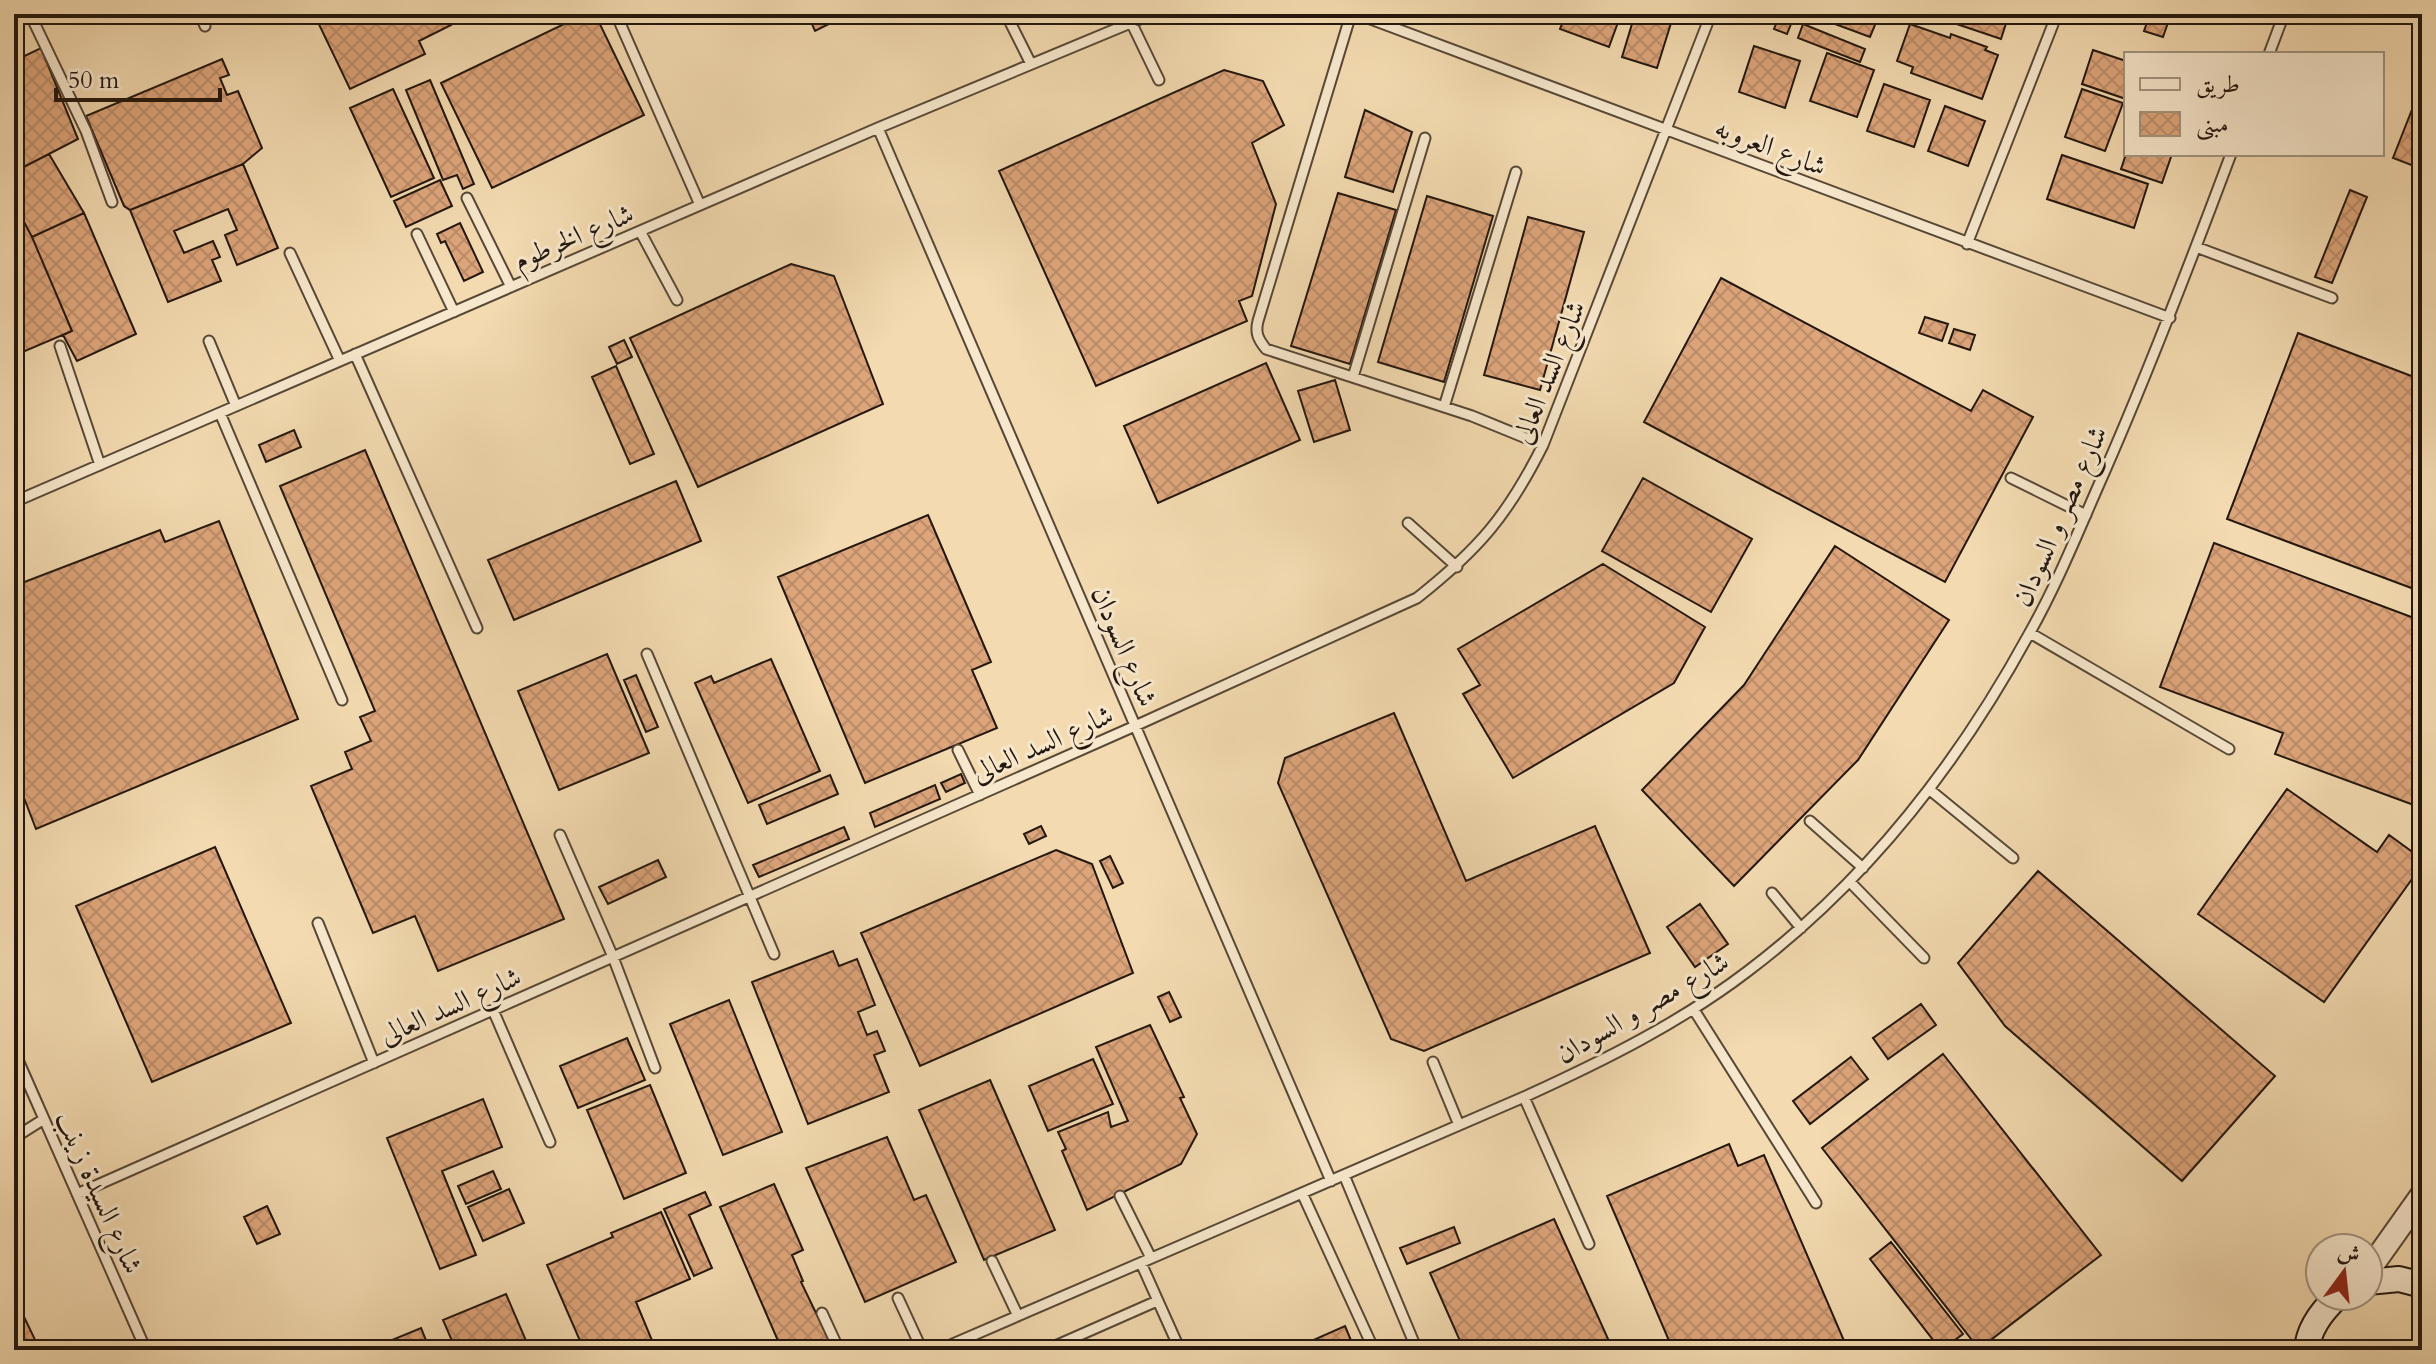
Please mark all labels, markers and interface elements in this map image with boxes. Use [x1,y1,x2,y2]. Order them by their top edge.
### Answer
scale bar [56,52,220,102]
legend [2124,52,2384,156]
text: 50 m [68,64,120,97]
text: طريق [2196,68,2240,101]
street label: شارع العروبه [1708,108,1832,189]
text: مبنى [2196,108,2229,141]
street label: شارع الخرطوم [507,194,642,284]
street label: شارع السد العالى [1503,295,1599,451]
street label: شارع مصر و السودان [2003,420,2120,614]
street label: شارع السودان [1078,580,1166,714]
street label: شارع السد العالى [965,696,1121,796]
street label: شارع مصر و السودان [1549,943,1738,1076]
street label: شارع السد العالى [373,958,529,1058]
street label: شارع السيدة زينب [43,1105,152,1282]
north arrow [2304,1232,2384,1312]
text: ش [2334,1236,2363,1271]

